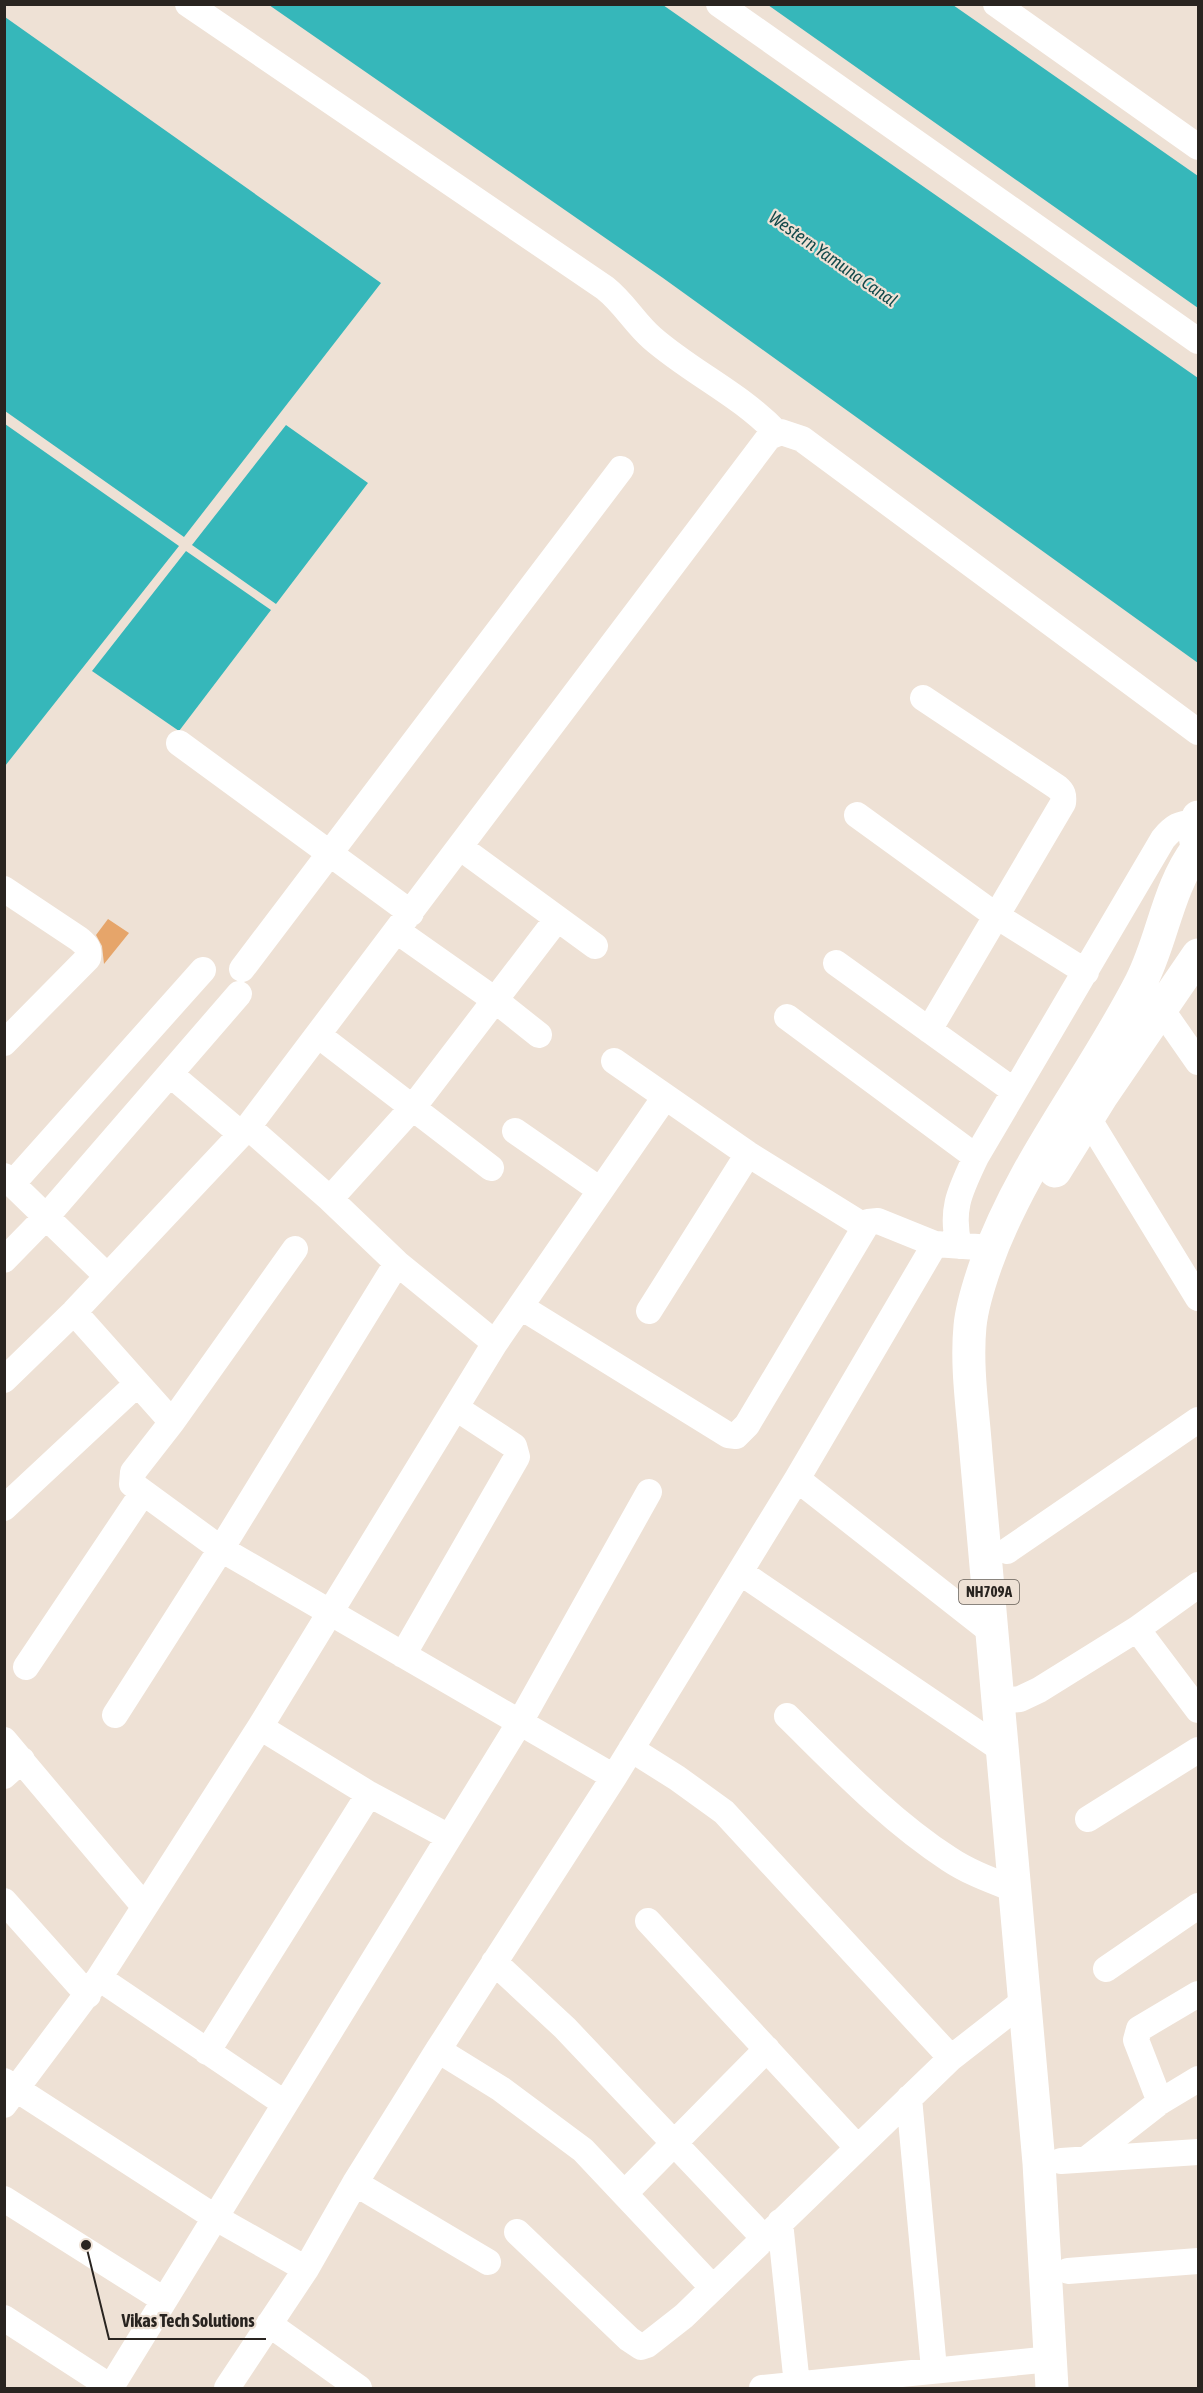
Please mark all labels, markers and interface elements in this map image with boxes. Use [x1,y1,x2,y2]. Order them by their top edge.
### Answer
water label: Western Yamuna Canal [765,207,901,311]
road number: NH709A [959,1580,1019,1604]
callout: Vikas Tech Solutions [109,2303,266,2339]
text: Vikas Tech Solutions [120,2310,255,2331]

